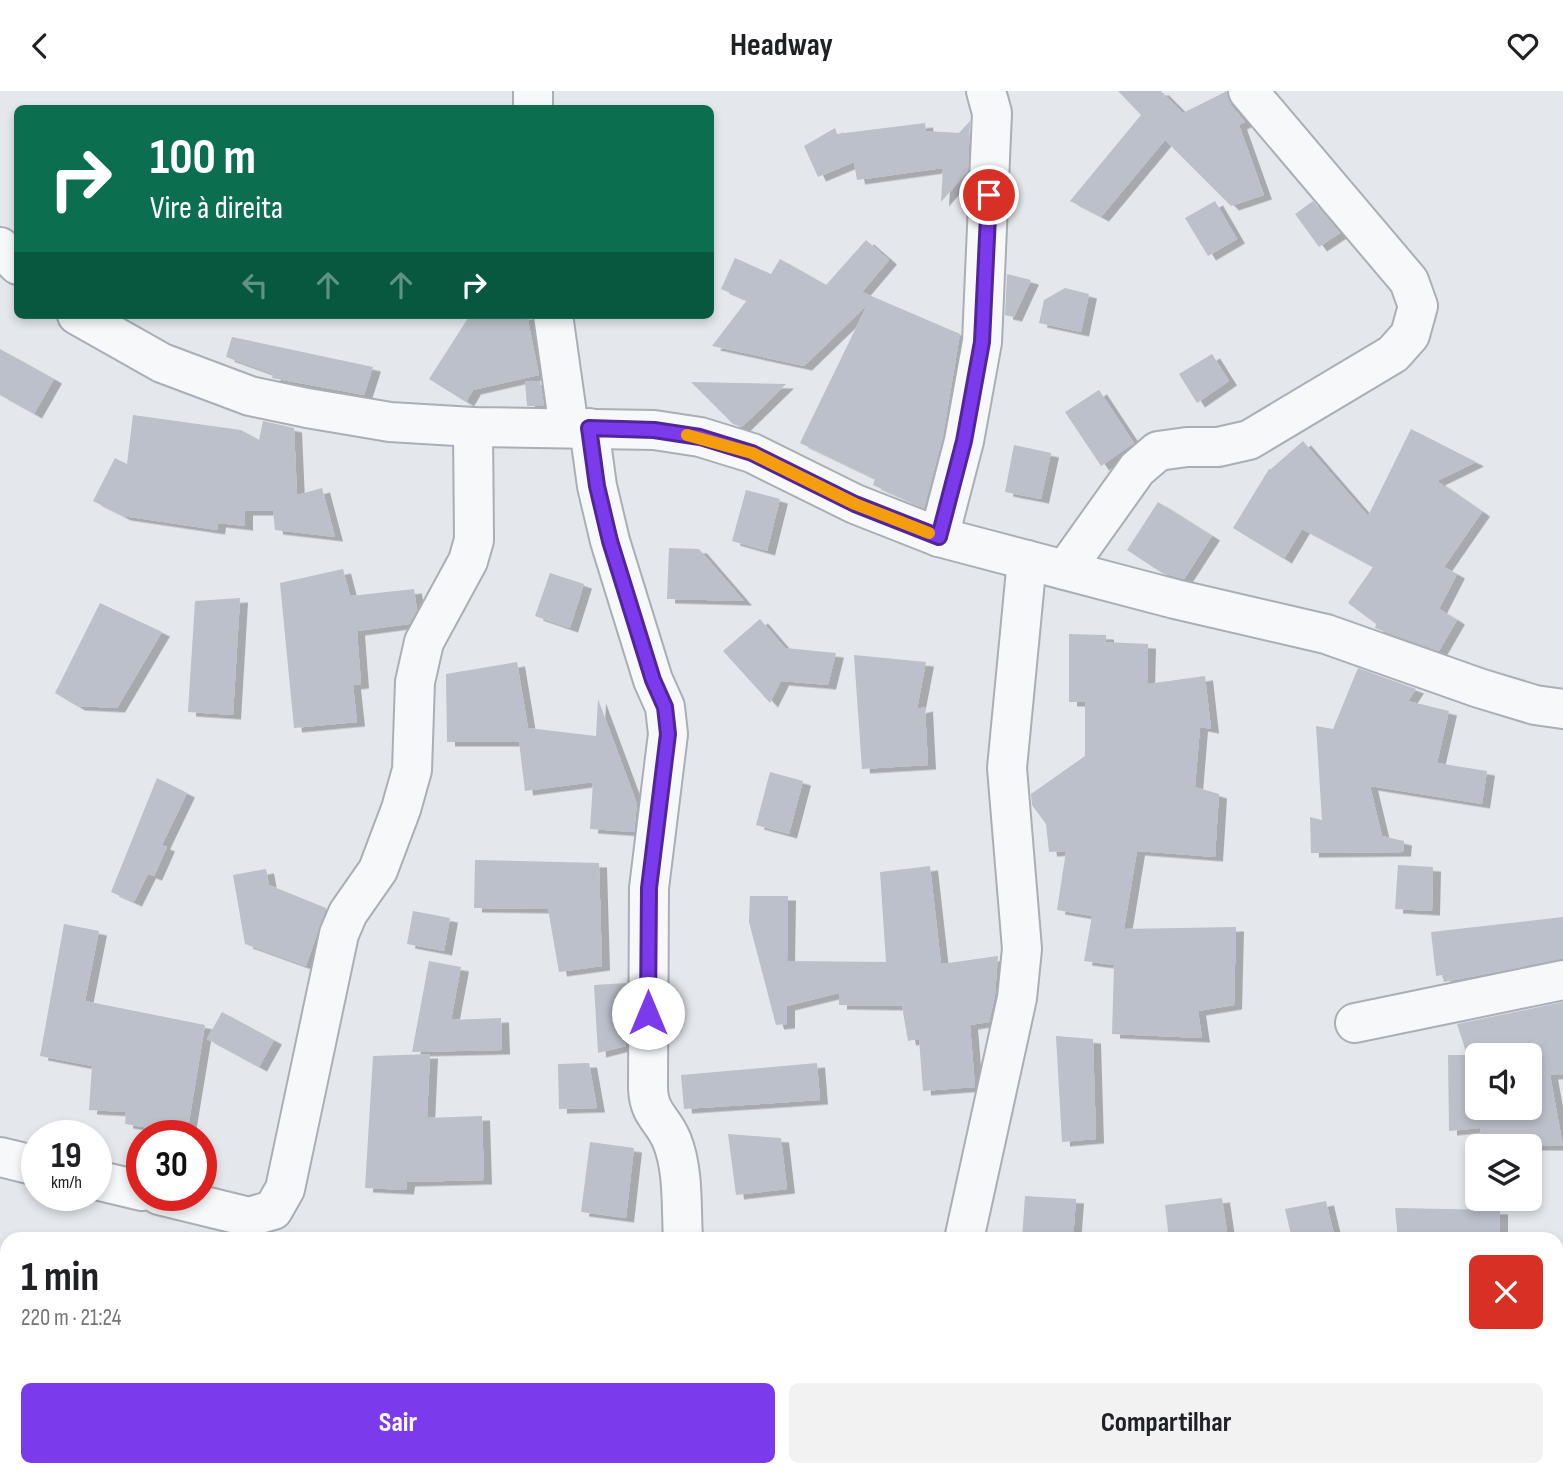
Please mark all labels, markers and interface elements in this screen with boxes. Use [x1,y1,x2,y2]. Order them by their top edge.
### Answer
text: Headway [730,26,833,65]
icon: back [21,27,59,65]
icon: heart [1504,27,1542,65]
text: 100 m [150,129,256,188]
icon: right [35,133,126,224]
pin [959,165,1019,225]
icon: arrive [970,176,1008,214]
text: Vire à direita [150,189,283,228]
icon: left [236,266,274,304]
icon: ahead [309,266,347,304]
icon: ahead [382,266,420,304]
icon: right [455,266,493,304]
position arrow [611,976,685,1050]
map controls [1465,1043,1542,1211]
button: sound [1465,1043,1542,1120]
speed limit sign: 30 [126,1120,217,1211]
button: layers [1465,1134,1542,1211]
text: 19 [51,1135,82,1178]
text: km/h [51,1172,82,1193]
text: 1 min [21,1252,99,1303]
button: close [1469,1255,1543,1329]
text: 220 m · 21:24 [21,1304,121,1332]
button: Sair [21,1383,775,1463]
button: Compartilhar [789,1383,1543,1463]

